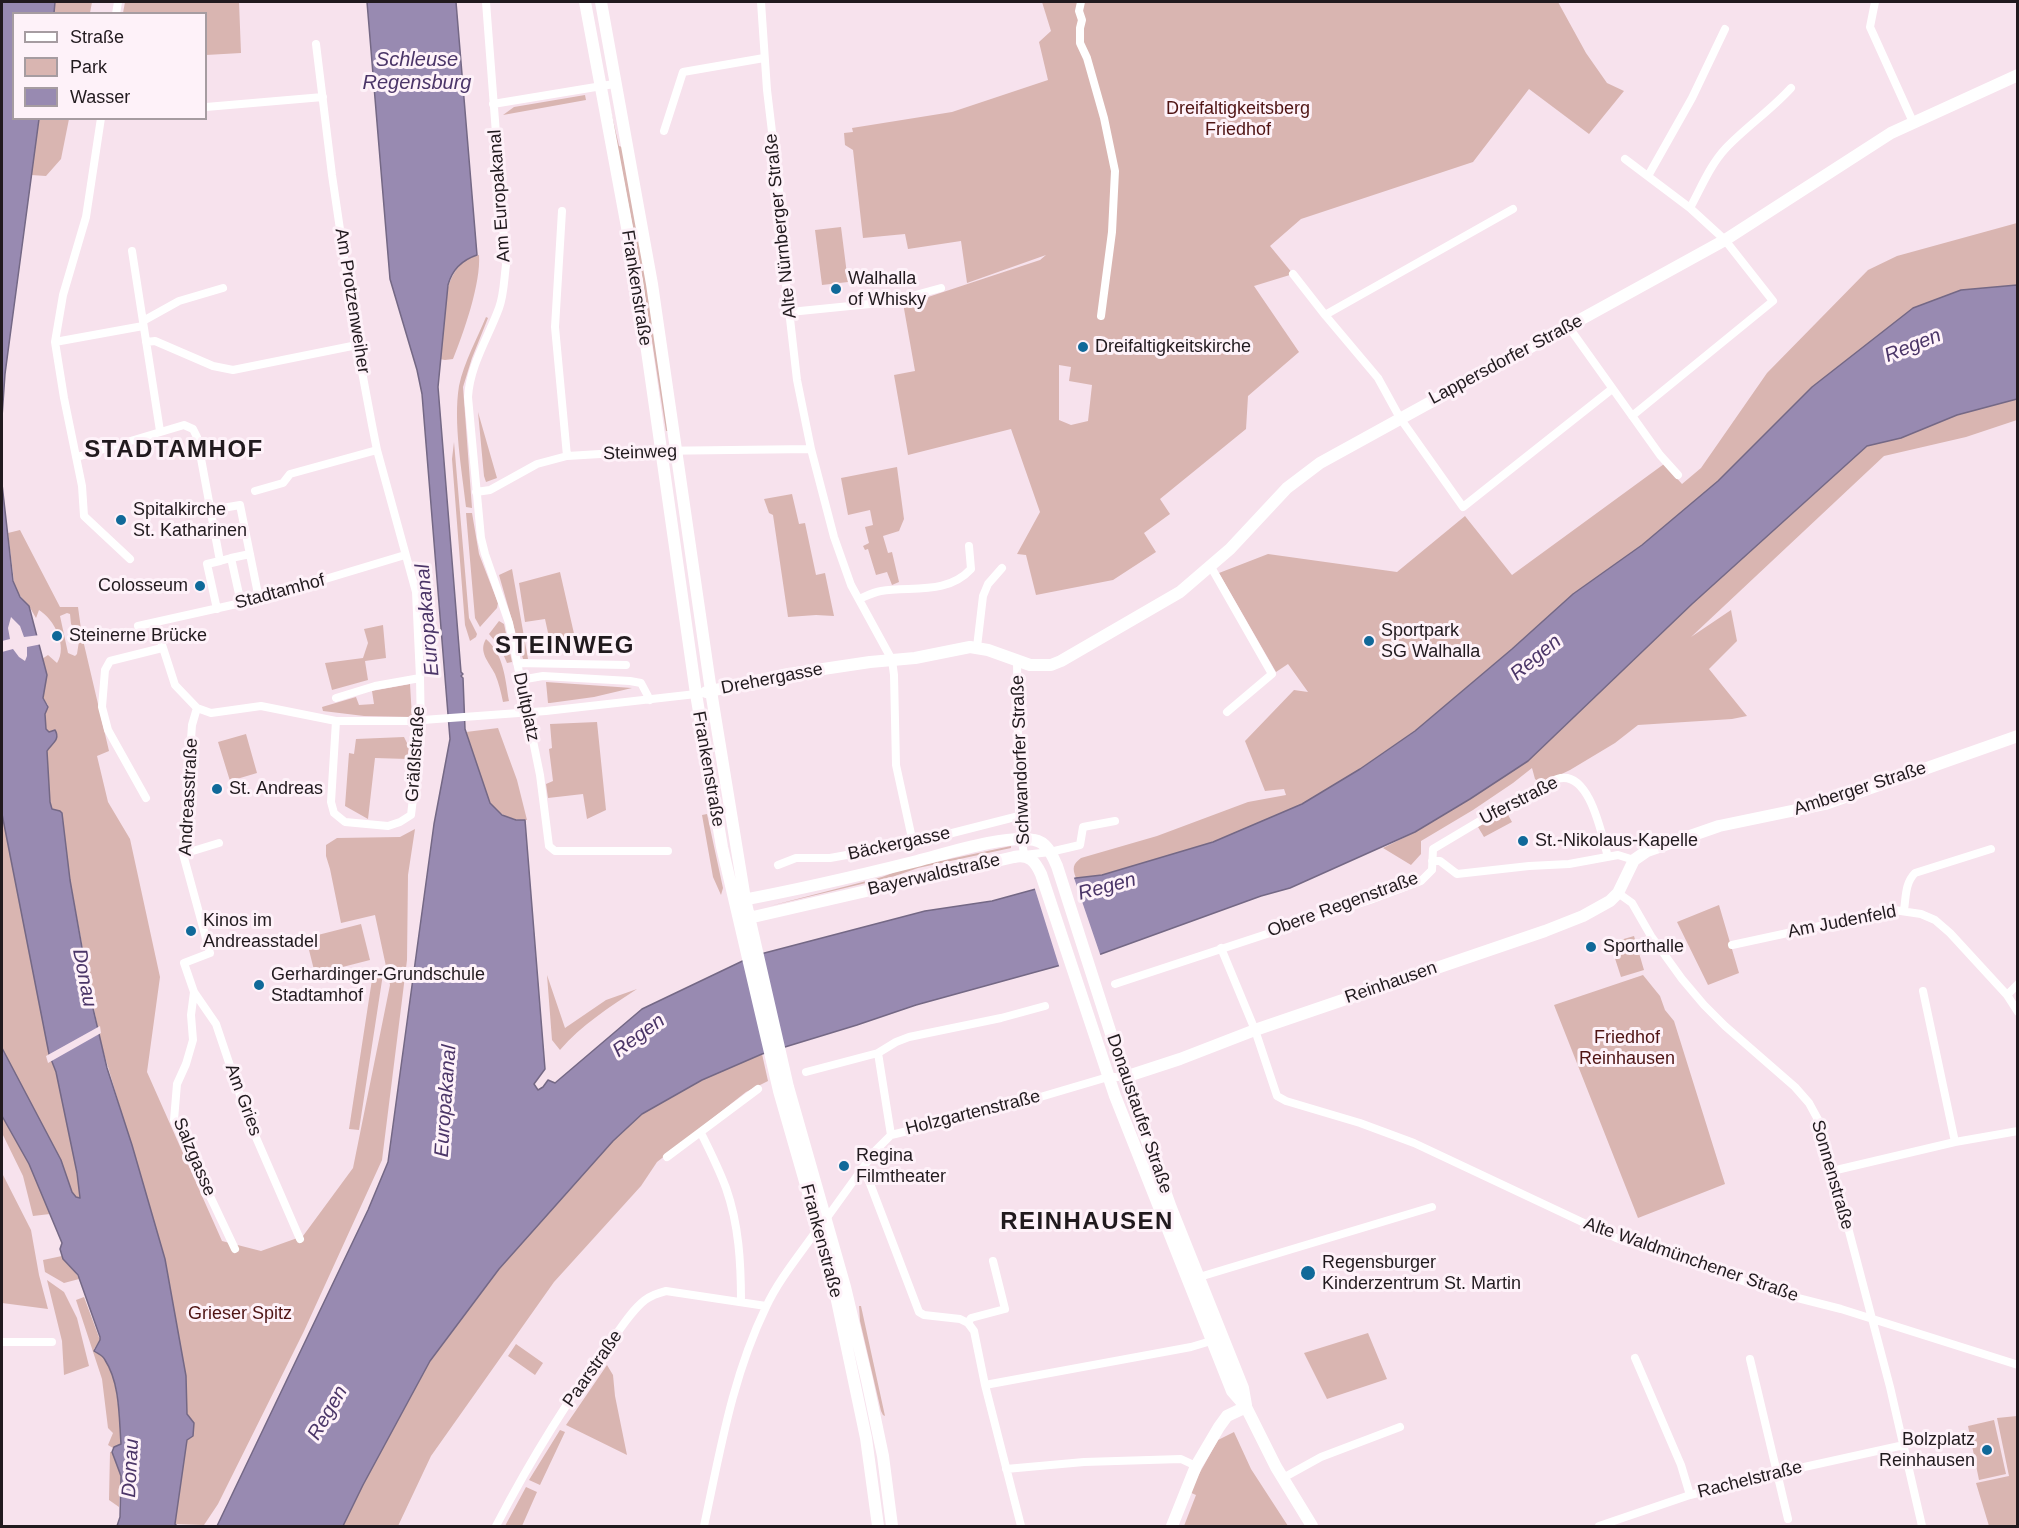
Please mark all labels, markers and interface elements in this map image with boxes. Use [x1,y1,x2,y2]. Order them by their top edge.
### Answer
legend [12,12,207,120]
text: Straße [70,27,124,47]
water label: Schleuse Regensburg [363,48,471,95]
text: Park [70,57,107,77]
text: Wasser [70,87,130,107]
park label: Dreifaltigkeitsberg Friedhof [1166,98,1310,140]
street label: Am Europakanal [485,129,515,263]
street label: Alte Nürnberger Straße [761,132,801,320]
street label: Am Protzenweiher [330,227,374,375]
street label: Frankenstraße [616,229,656,347]
place label: Walhalla of Whisky [848,268,926,310]
marker: Walhalla of Whisky [829,282,843,296]
street label: Lappersdorfer Straße [1425,310,1587,410]
water label: Regen [1881,324,1945,368]
place label: Dreifaltigkeitskirche [1095,336,1251,358]
marker: Dreifaltigkeitskirche [1076,340,1090,354]
district label: STADTAMHOF [84,436,264,464]
street label: Steinweg [603,441,677,465]
place label: Spitalkirche St. Katharinen [133,499,247,542]
marker: Spitalkirche St. Katharinen [114,513,128,527]
water label: Europakanal [411,563,445,677]
street label: Stadtamhof [233,570,327,614]
place label: Colosseum [98,575,188,597]
marker: Colosseum [193,579,207,593]
place label: Sportpark SG Walhalla [1381,620,1480,662]
place label: Steinerne Brücke [69,625,207,647]
marker: Steinerne Brücke [50,629,64,643]
water label: Regen [1506,630,1566,686]
district label: STEINWEG [495,632,635,660]
marker: Sportpark SG Walhalla [1362,634,1376,648]
street label: Drehergasse [719,659,825,699]
street label: Dultplatz [508,671,544,743]
street label: Schwandorfer Straße [1007,675,1035,845]
street label: Gräßlstraße [402,705,430,803]
street label: Frankenstraße [687,709,729,829]
street label: Andreasstraße [175,737,203,857]
street label: Amberger Straße [1791,757,1929,821]
street label: Uferstraße [1476,772,1562,830]
place label: St. Andreas [229,778,323,800]
marker: St. Andreas [210,782,224,796]
street label: Bäckergasse [846,823,952,865]
place label: St.-Nikolaus-Kapelle [1535,830,1698,852]
marker: St.-Nikolaus-Kapelle [1516,834,1530,848]
street label: Bayerwaldstraße [866,849,1002,901]
water label: Regen [1075,868,1139,906]
street label: Obere Regenstraße [1265,868,1421,942]
street label: Am Judenfeld [1786,901,1898,943]
place label: Kinos im Andreasstadel [203,910,318,952]
marker: Kinos im Andreasstadel [184,924,198,938]
place label: Sporthalle [1603,936,1684,958]
marker: Sporthalle [1584,940,1598,954]
water label: Donau [67,947,101,1009]
street label: Reinhausen [1342,957,1440,1009]
place label: Gerhardinger-Grundschule Stadtamhof [271,964,485,1006]
marker: Gerhardinger-Grundschule Stadtamhof [252,978,266,992]
water label: Regen [608,1009,670,1063]
park label: Friedhof Reinhausen [1579,1027,1675,1070]
street label: Donaustaufer Straße [1102,1031,1176,1197]
water label: Europakanal [430,1044,462,1158]
street label: Am Gries [220,1061,266,1139]
street label: Holzgartenstraße [903,1086,1043,1140]
street label: Salzgasse [168,1115,220,1199]
street label: Sonnenstraße [1806,1118,1858,1232]
place label: Regina Filmtheater [856,1145,946,1188]
marker: Regina Filmtheater [837,1159,851,1173]
street label: Frankenstraße [795,1182,847,1300]
district label: REINHAUSEN [1000,1208,1174,1236]
street label: Alte Waldmünchener Straße [1581,1213,1801,1307]
place label: Regensburger Kinderzentrum St. Martin [1322,1252,1521,1294]
marker: Regensburger Kinderzentrum St. Martin [1299,1264,1317,1282]
park label: Grieser Spitz [188,1303,292,1325]
street label: Paarstraße [559,1326,627,1412]
water label: Regen [303,1381,353,1445]
place label: Bolzplatz Reinhausen [1879,1429,1975,1472]
water label: Donau [117,1438,145,1498]
marker: Bolzplatz Reinhausen [1980,1443,1994,1457]
street label: Rachelstraße [1695,1457,1805,1503]

